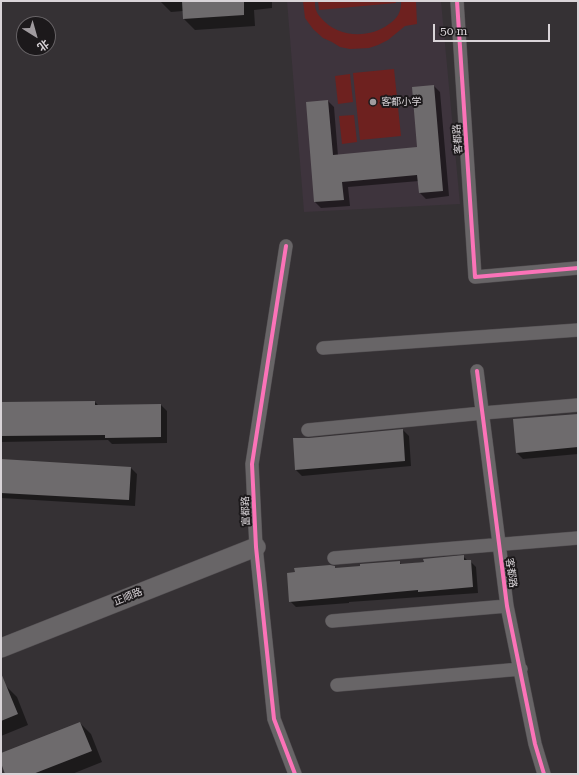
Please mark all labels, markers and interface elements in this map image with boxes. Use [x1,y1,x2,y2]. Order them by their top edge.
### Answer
north arrow [16,16,56,56]
scale bar [435,16,552,42]
text: 50 m [440,24,467,38]
text: 北 [35,37,51,54]
place label: 客都小学 [381,96,421,108]
marker: 客都小学 [368,97,378,107]
street label: 客都路 [451,124,465,154]
street label: 富都路 [239,496,253,526]
street label: 客都路 [503,557,519,589]
street label: 正顺路 [112,586,144,608]

